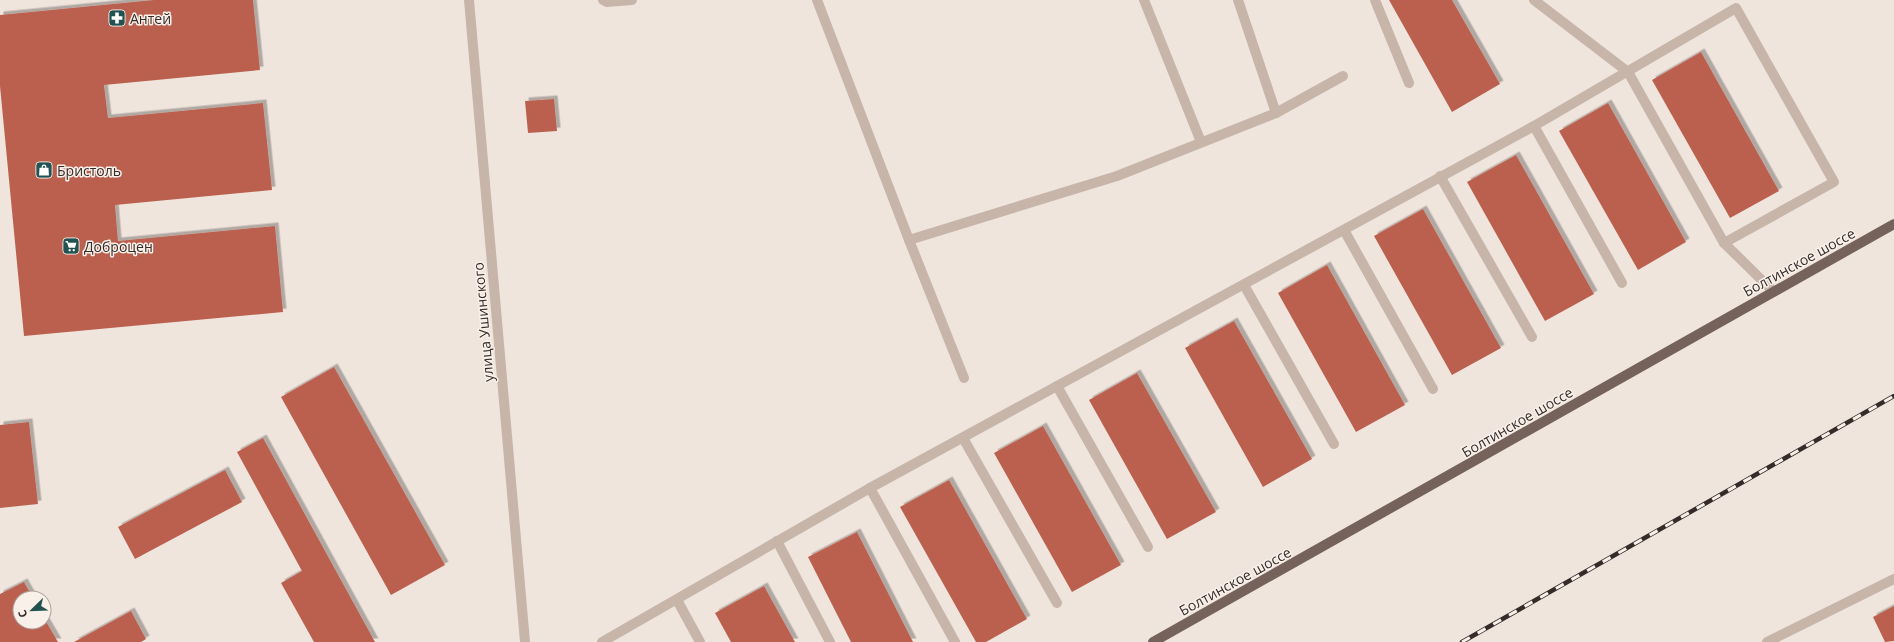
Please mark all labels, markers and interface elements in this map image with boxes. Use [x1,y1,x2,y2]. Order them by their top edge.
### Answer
pharmacy icon: Антей [107,8,127,28]
place label: Антей [130,9,171,28]
shop icon: Бристоль [34,160,54,180]
place label: Бристоль [57,161,121,180]
street label: Болтинское шоссе [1740,223,1859,301]
supermarket icon: Доброцен [61,236,81,256]
place label: Доброцен [84,237,153,256]
street label: улица Ушинского [468,262,498,382]
street label: Болтинское шоссе [1458,382,1576,462]
street label: Болтинское шоссе [1176,542,1295,620]
north arrow [12,590,52,630]
text: С [14,608,31,620]

